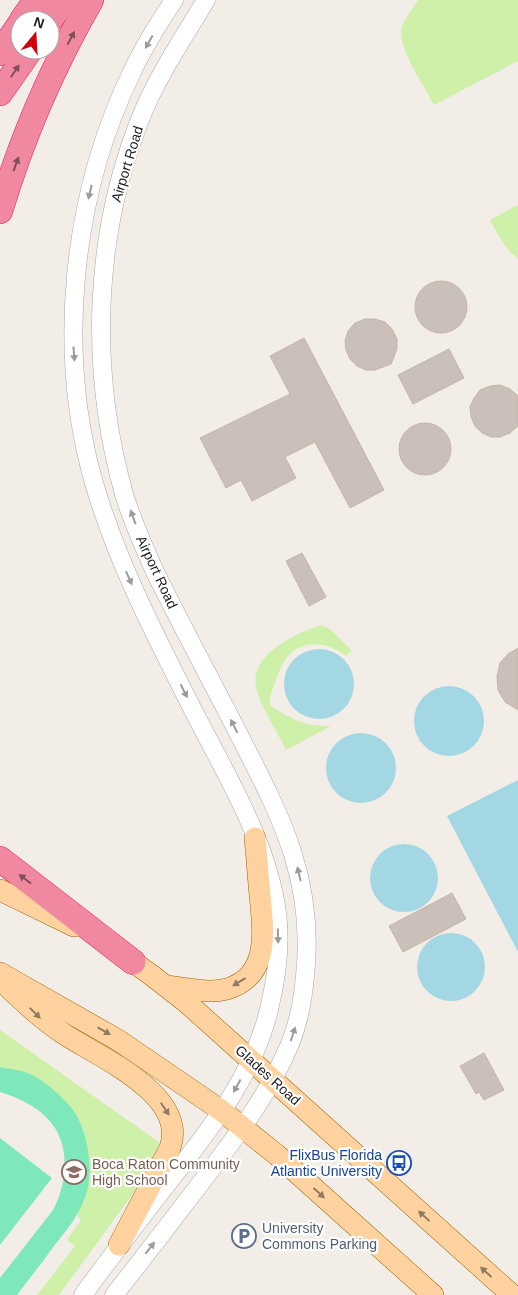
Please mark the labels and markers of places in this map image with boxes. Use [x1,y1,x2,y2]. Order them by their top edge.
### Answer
place label: FlixBus Florida Atlantic University [271,1147,382,1179]
bus stop icon: FlixBus Florida Atlantic University [386,1150,412,1176]
place label: Boca Raton Community High School [92,1156,240,1188]
school or university icon: Boca Raton Community High School [61,1159,87,1185]
place label: University Commons Parking [262,1220,377,1252]
parking icon: University Commons Parking [231,1223,257,1249]

